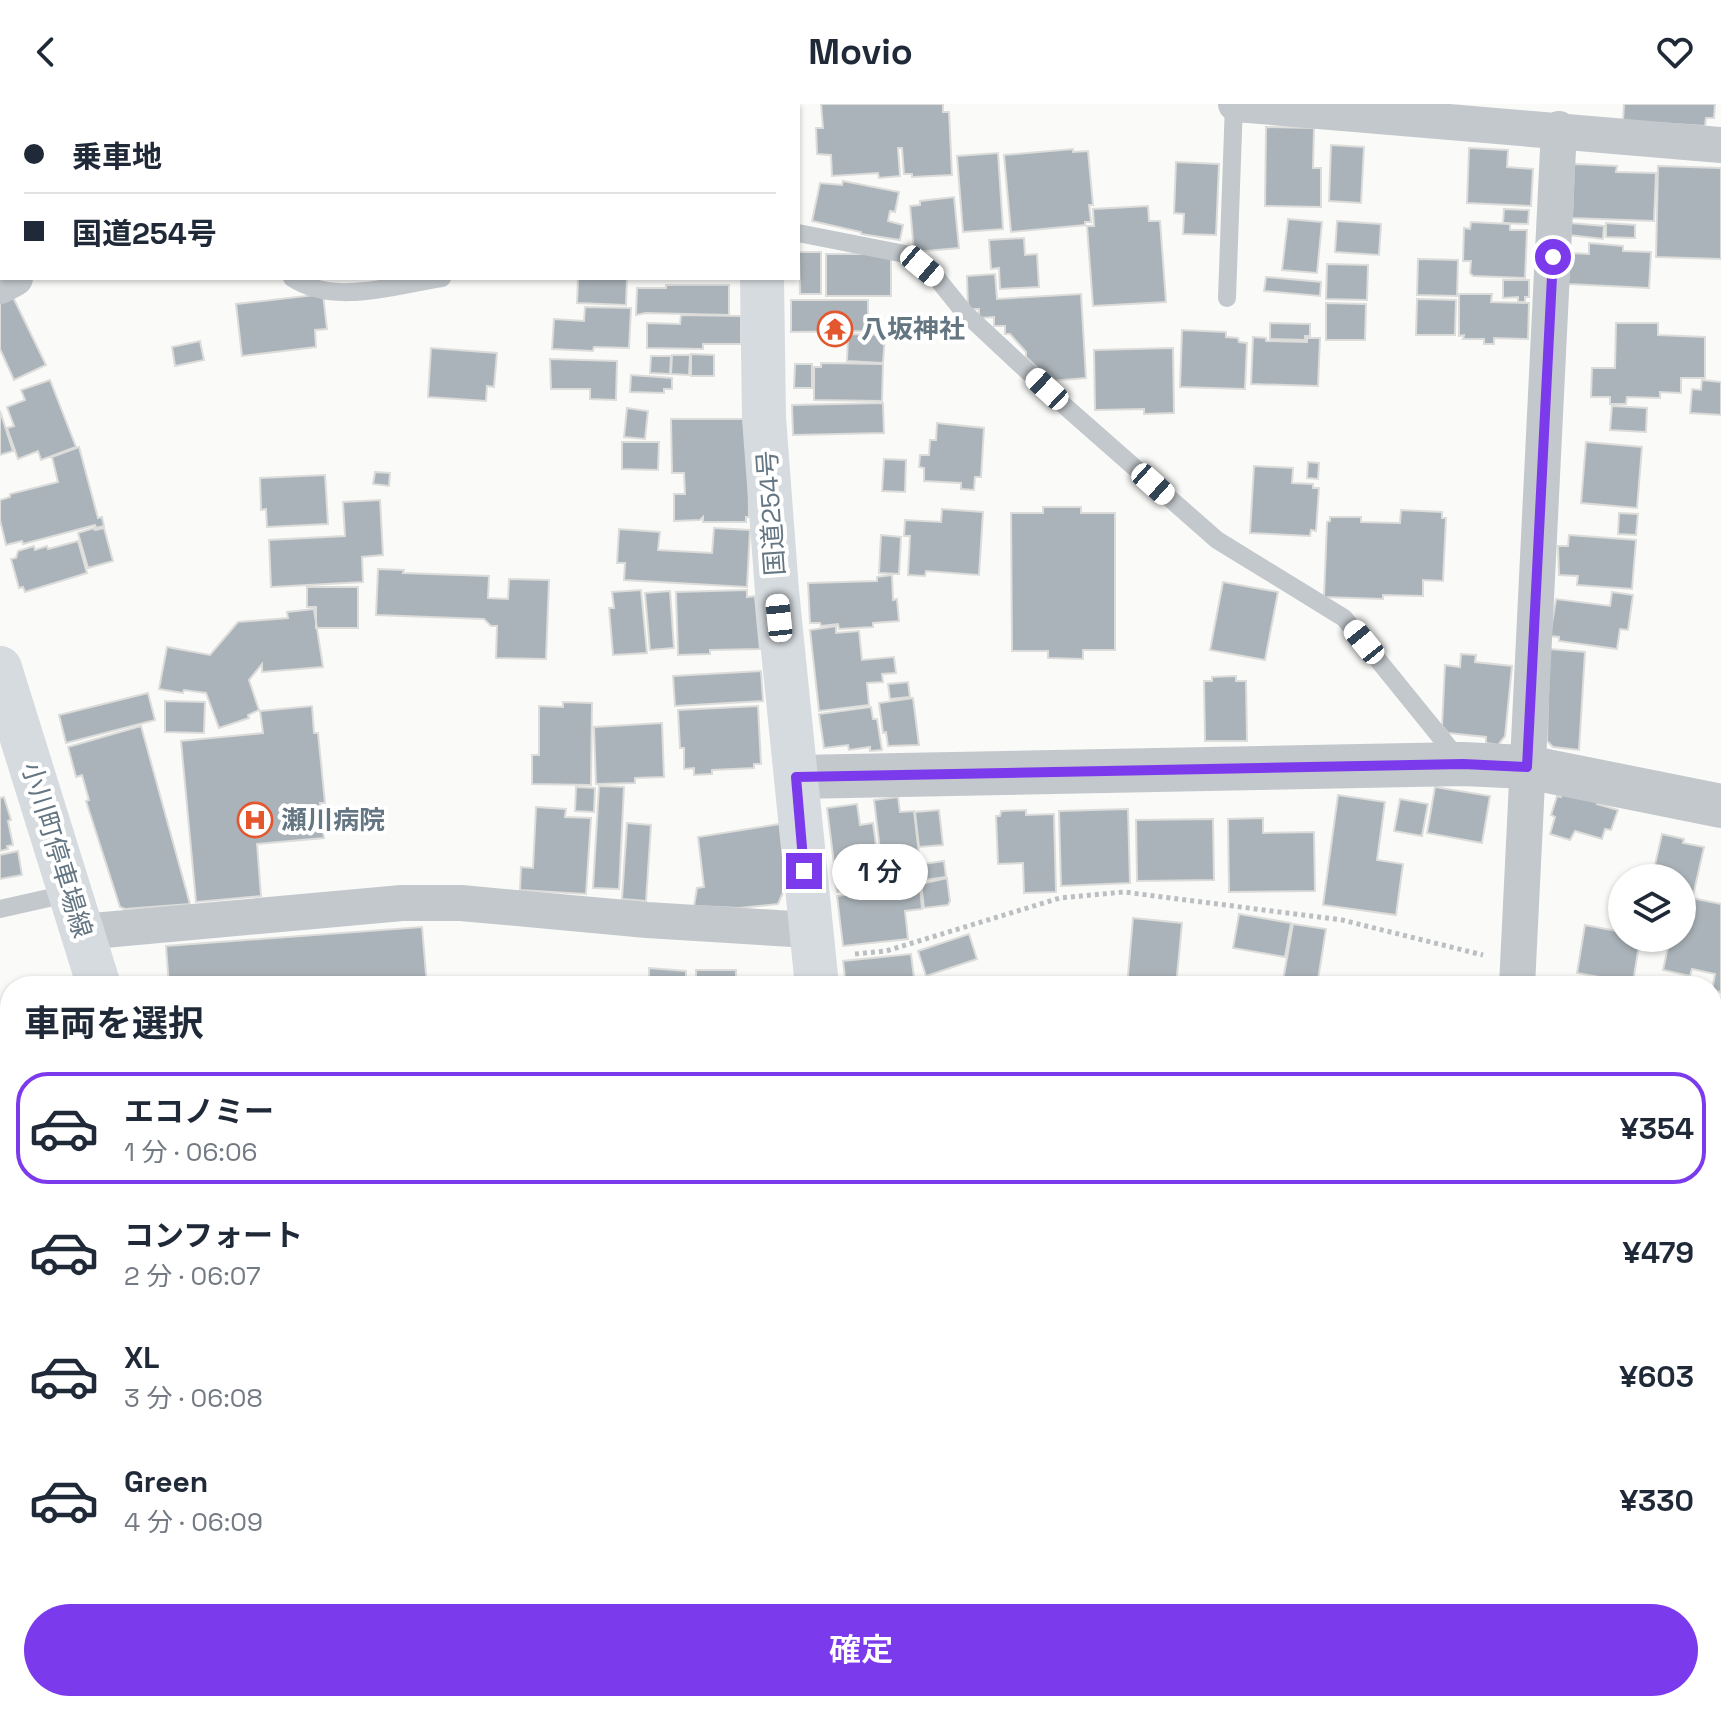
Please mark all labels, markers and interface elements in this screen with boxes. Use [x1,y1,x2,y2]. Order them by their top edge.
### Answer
text: Movio [808,29,913,75]
icon: back [24,30,68,74]
icon: heart [1653,30,1697,74]
text: 乗車地 [72,137,162,176]
text: 国道254号 [72,214,217,253]
route start [1535,239,1571,275]
car [896,241,948,291]
temple icon: 八坂神社 [816,310,854,348]
place label: 八坂神社 [861,312,965,346]
car [1021,364,1073,414]
street label: 国道254号 [750,449,792,577]
car [1127,459,1179,509]
car [765,593,793,643]
car [1340,616,1388,668]
street label: 小川町停車場線 [14,758,100,942]
hospital icon: 瀬川病院 [236,801,274,839]
place label: 瀬川病院 [281,803,385,837]
callout: 1 分 [832,843,928,899]
route end [786,853,822,889]
text: 1 分 [858,855,902,889]
map controls [1608,864,1696,952]
button: layers [1608,864,1696,952]
text: 車両を選択 [24,1001,204,1047]
icon: car [28,1092,100,1164]
text: エコノミー [124,1092,274,1131]
text: ¥354 [1620,1109,1694,1148]
text: 1 分 · 06:06 [124,1135,258,1169]
icon: car [28,1216,100,1288]
text: コンフォート [124,1216,303,1255]
text: ¥479 [1622,1233,1694,1272]
text: 2 分 · 06:07 [124,1259,261,1293]
text: XL [124,1338,160,1377]
icon: car [28,1340,100,1412]
text: ¥603 [1619,1357,1694,1396]
text: 3 分 · 06:08 [124,1381,263,1415]
text: Green [124,1462,208,1501]
icon: car [28,1464,100,1536]
text: ¥330 [1619,1481,1694,1520]
text: 4 分 · 06:09 [124,1505,263,1539]
button: 確定 [24,1604,1698,1696]

